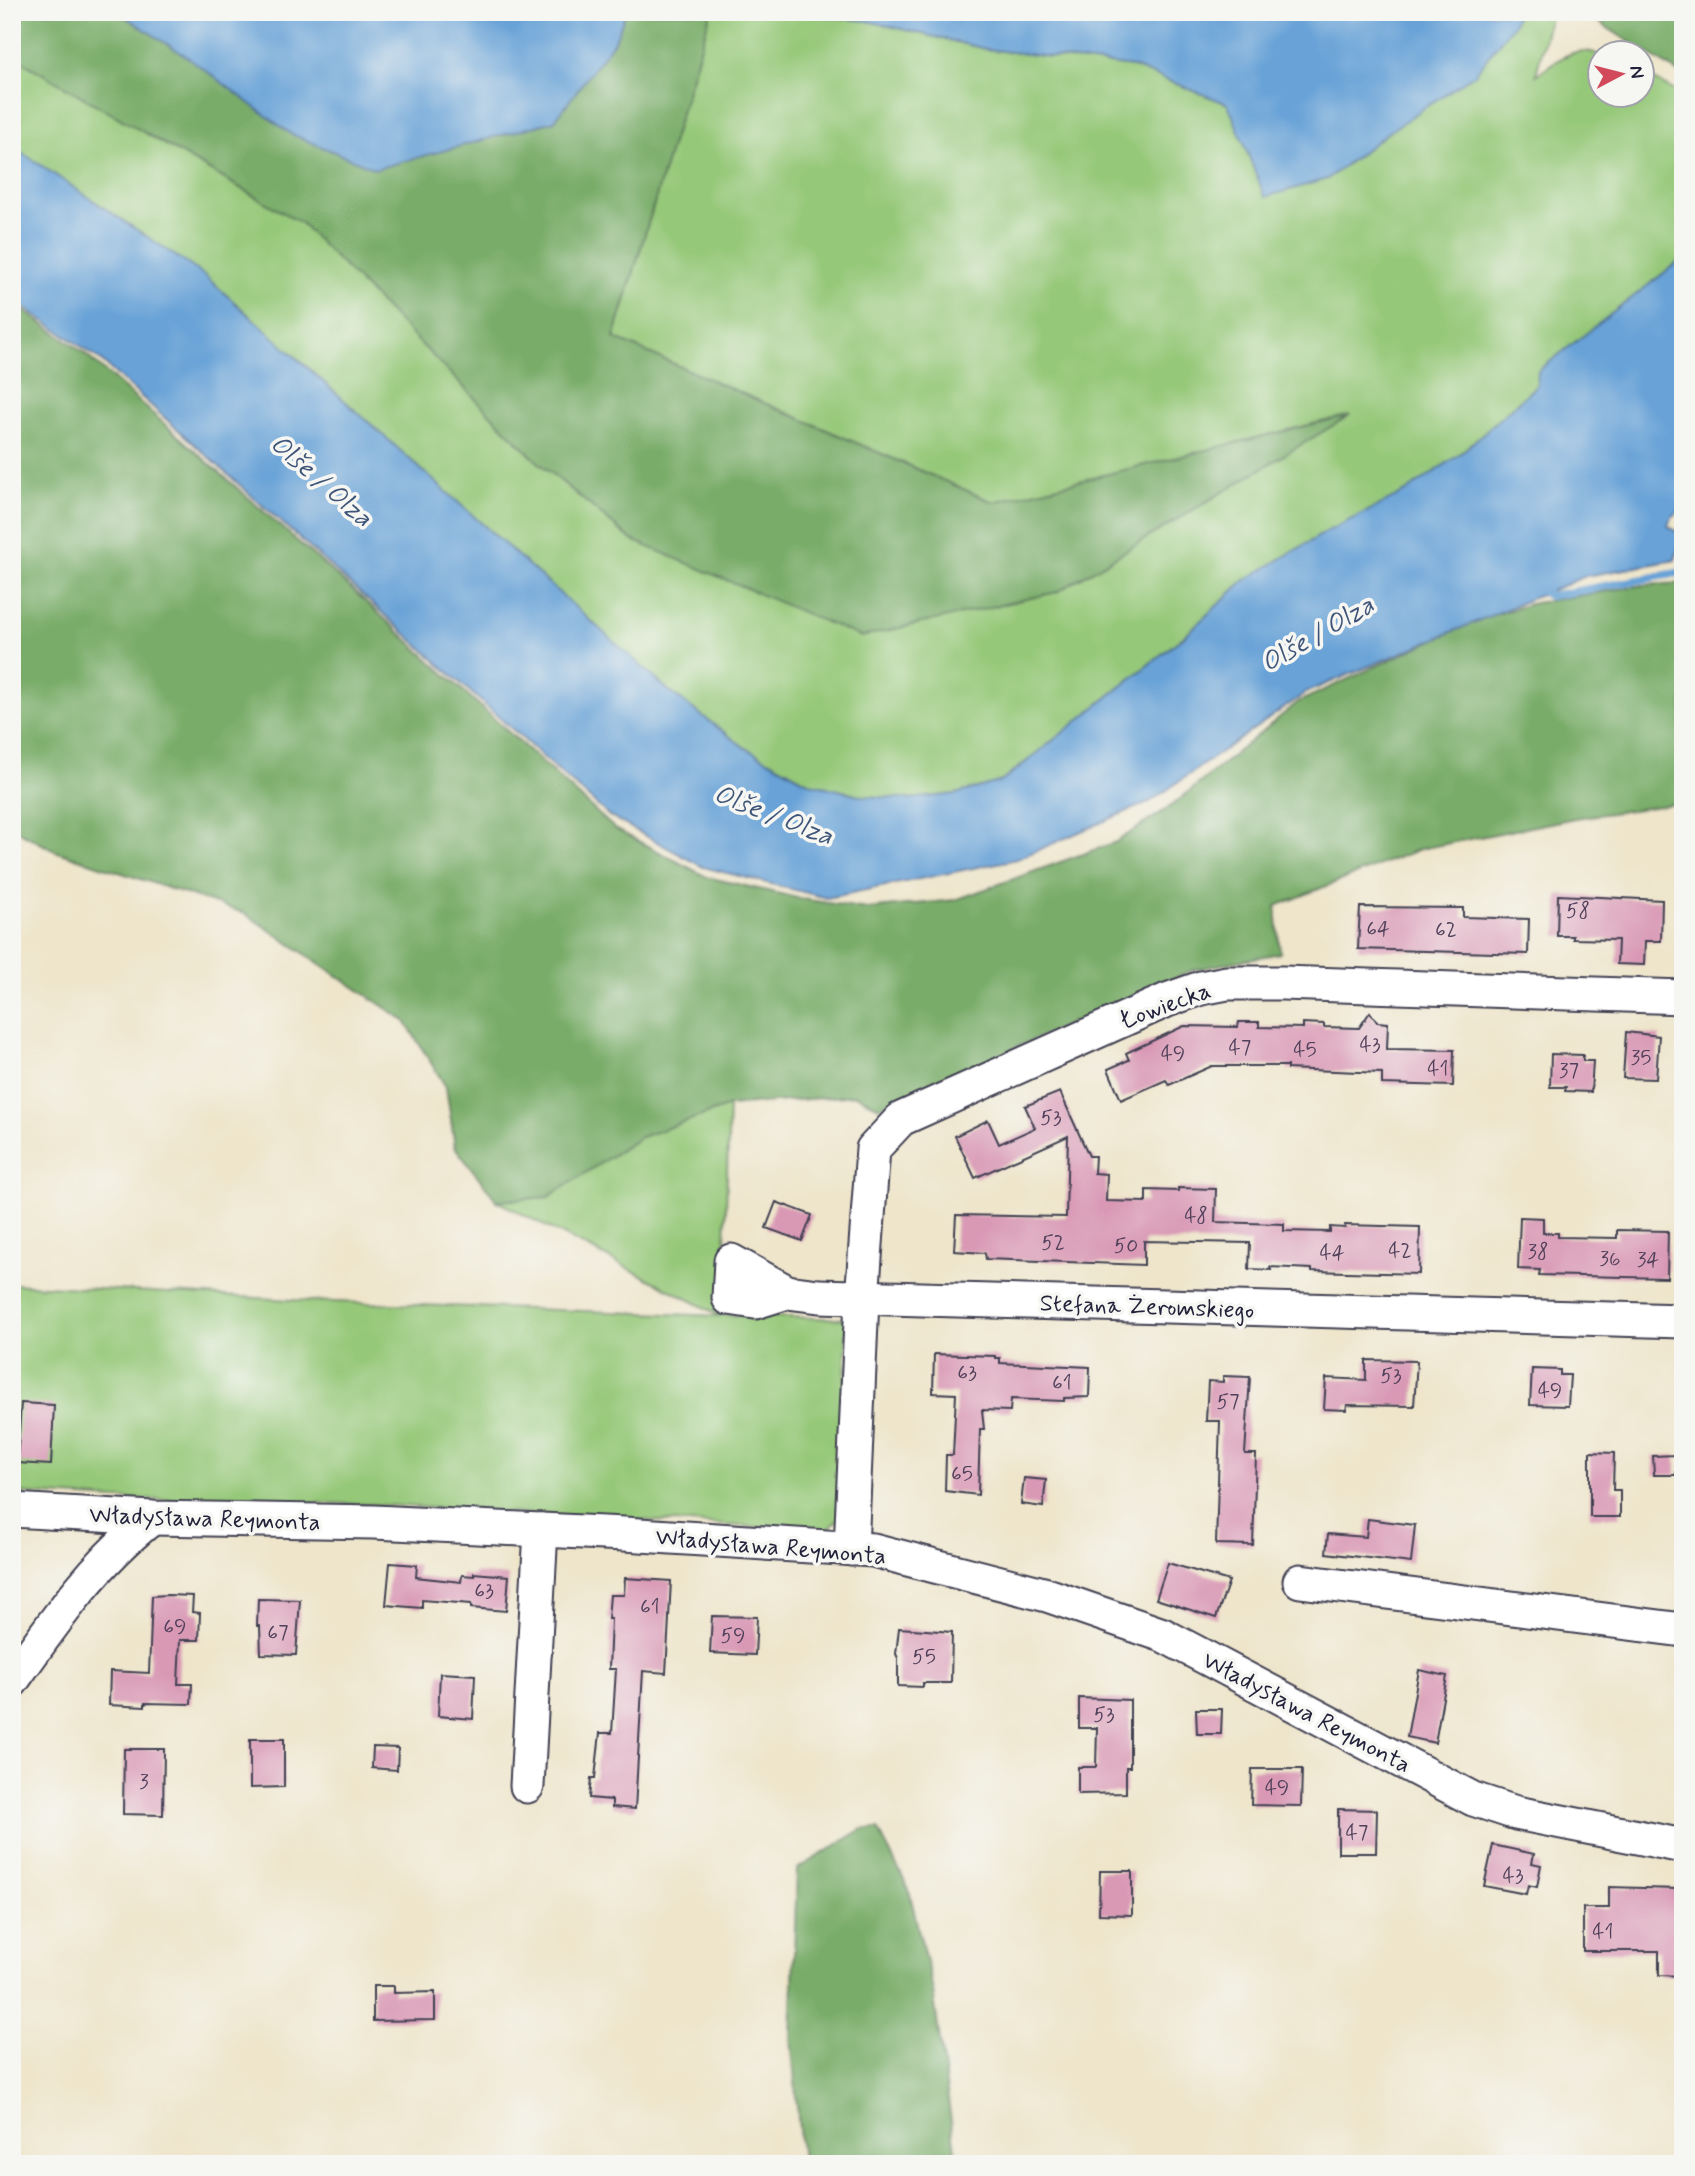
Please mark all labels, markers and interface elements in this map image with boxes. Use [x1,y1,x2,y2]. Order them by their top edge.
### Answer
north arrow [1586,38,1656,108]
text: N [1623,64,1650,80]
water label: Olše / Olza [262,428,379,535]
water label: Olše / Olza [1256,589,1381,681]
water label: Olše / Olza [709,778,838,854]
house number: 58 [1566,897,1590,925]
house number: 64 [1366,915,1390,943]
house number: 62 [1435,916,1457,944]
street label: Łowiecka [1116,976,1215,1037]
house number: 43 [1359,1031,1381,1059]
house number: 47 [1229,1034,1251,1062]
house number: 45 [1293,1036,1317,1064]
house number: 49 [1161,1040,1185,1068]
house number: 35 [1631,1044,1651,1072]
house number: 41 [1427,1055,1449,1083]
house number: 37 [1559,1057,1579,1085]
house number: 53 [1040,1104,1062,1132]
house number: 48 [1184,1202,1208,1230]
house number: 52 [1041,1229,1065,1257]
house number: 50 [1114,1232,1138,1260]
house number: 42 [1388,1237,1412,1265]
house number: 38 [1528,1238,1549,1266]
house number: 44 [1320,1239,1345,1267]
house number: 36 [1599,1245,1621,1273]
house number: 34 [1637,1246,1659,1274]
street label: Stefana Żeromskiego [1039,1288,1255,1327]
house number: 63 [957,1359,977,1387]
house number: 53 [1380,1362,1402,1390]
house number: 61 [1052,1369,1072,1397]
house number: 49 [1538,1377,1562,1405]
house number: 57 [1216,1388,1240,1416]
house number: 65 [951,1460,973,1488]
street label: Władysława Reymonta [89,1500,321,1539]
street label: Władysława Reymonta [654,1522,887,1573]
house number: 63 [474,1577,494,1605]
house number: 61 [640,1593,660,1621]
house number: 69 [163,1613,187,1641]
house number: 67 [267,1619,289,1647]
house number: 59 [720,1622,746,1650]
house number: 55 [912,1643,936,1671]
street label: Władysława Reymonta [1197,1645,1416,1781]
house number: 53 [1093,1701,1115,1729]
house number: 3 [139,1768,149,1796]
house number: 49 [1265,1774,1289,1802]
house number: 47 [1346,1819,1368,1847]
house number: 43 [1502,1862,1524,1890]
house number: 41 [1592,1918,1614,1946]

